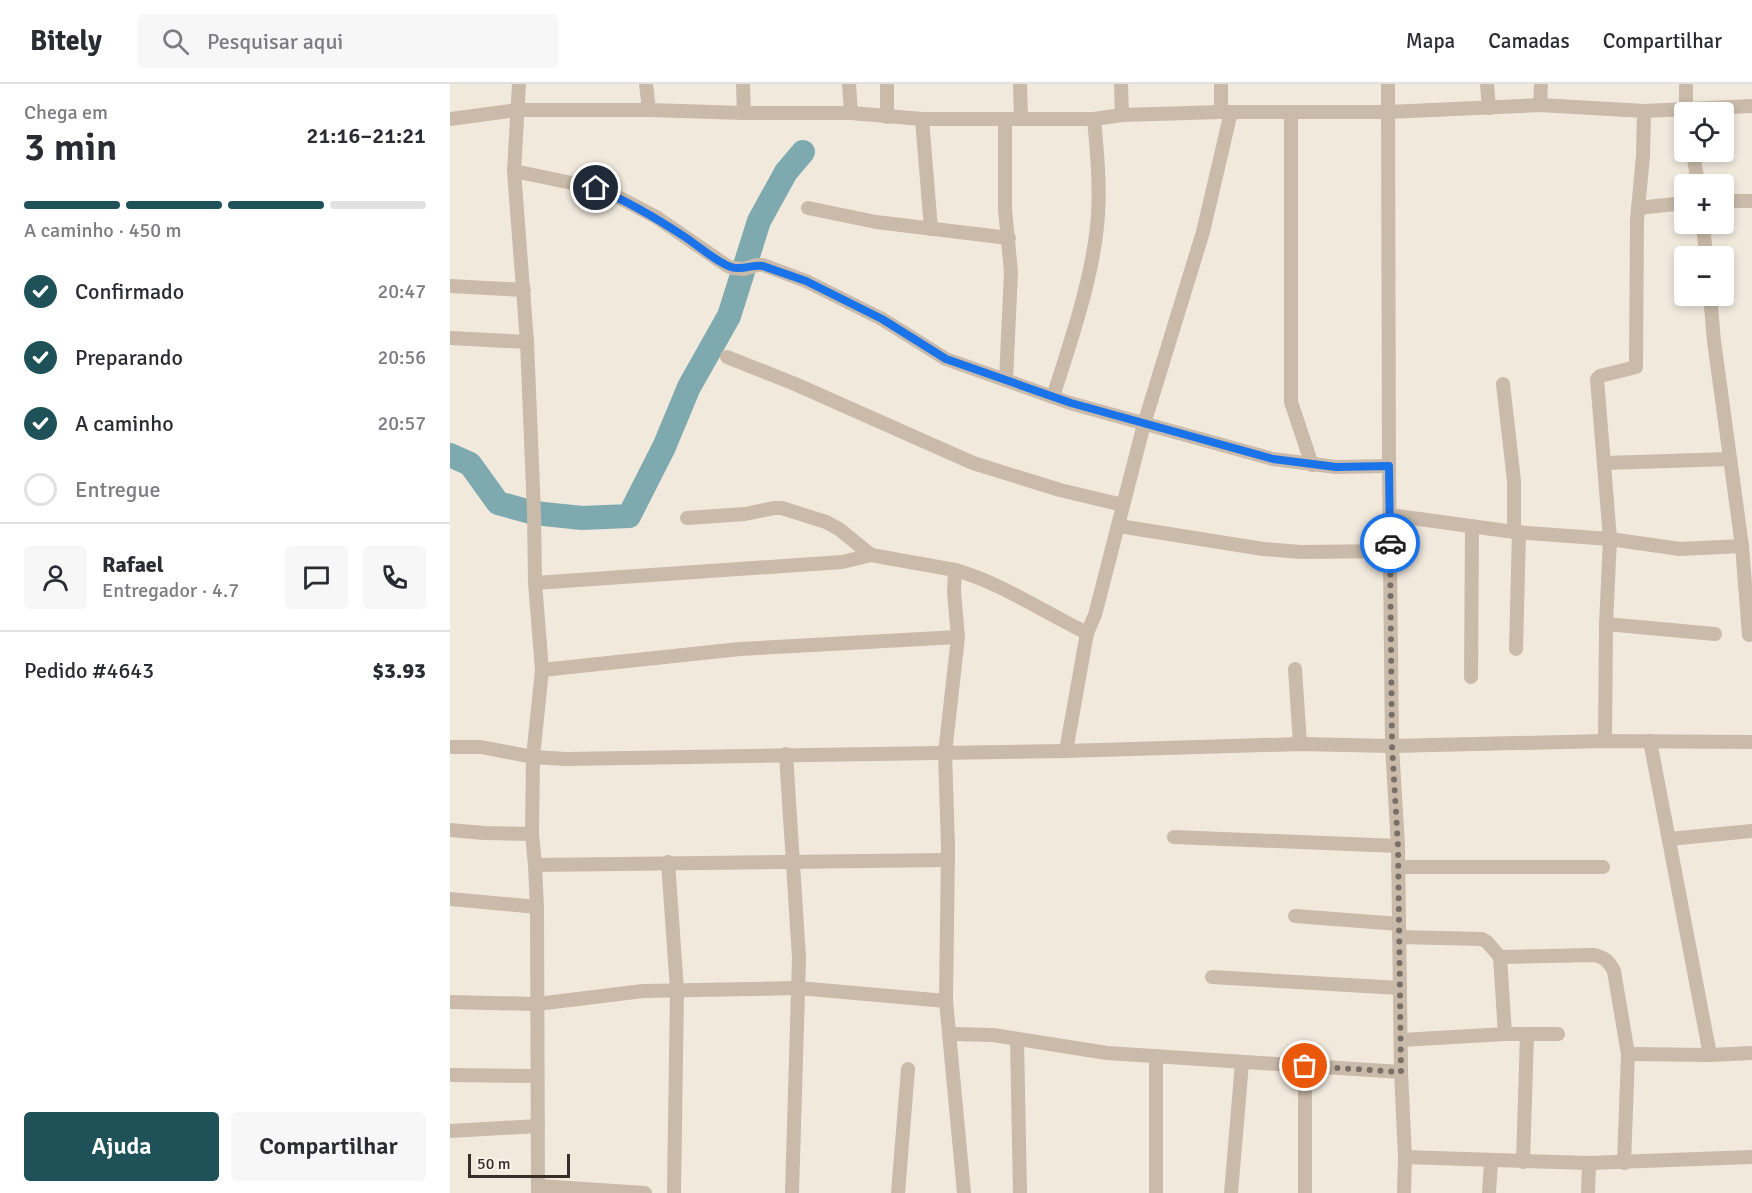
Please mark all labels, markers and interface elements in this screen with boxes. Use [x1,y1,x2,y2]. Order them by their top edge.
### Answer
search box [138,14,558,68]
text: Bitely [30,24,102,58]
icon: search [159,25,192,58]
text: Pesquisar aqui [207,28,343,55]
text: Mapa [1406,28,1455,54]
text: Camadas [1488,28,1570,54]
text: Compartilhar [1603,28,1722,54]
text: Chega em [24,100,108,125]
map controls [1674,102,1734,306]
button: locate [1674,102,1734,162]
text: 21:16–21:21 [307,122,426,149]
text: 3 min [24,123,117,171]
pin [570,162,621,213]
icon: home [579,171,612,204]
button: + [1674,174,1734,234]
text: A caminho · 450 m [24,218,181,243]
button: − [1674,246,1734,306]
icon: check [24,275,57,308]
text: Confirmado [75,278,184,305]
text: 20:47 [377,279,426,304]
icon: check [24,341,57,374]
text: Preparando [75,344,183,371]
text: 20:56 [377,345,426,370]
icon: check [24,407,57,440]
text: A caminho [75,410,174,437]
text: 20:57 [377,411,426,436]
text: Entregue [75,476,160,503]
courier [1360,513,1420,573]
icon: car [1374,527,1407,560]
button: person [24,546,87,609]
button: chat [285,546,348,609]
button: phone [363,546,426,609]
text: Rafael [102,551,164,578]
text: Entregador · 4.7 [102,578,239,603]
text: Pedido #4643 [24,657,154,684]
text: $3.93 [372,657,426,684]
pin [1279,1040,1330,1091]
icon: bag [1288,1049,1321,1082]
button: Ajuda [24,1112,219,1181]
button: Compartilhar [231,1112,426,1181]
scale bar [468,1151,570,1178]
text: 50 m [477,1154,511,1174]

